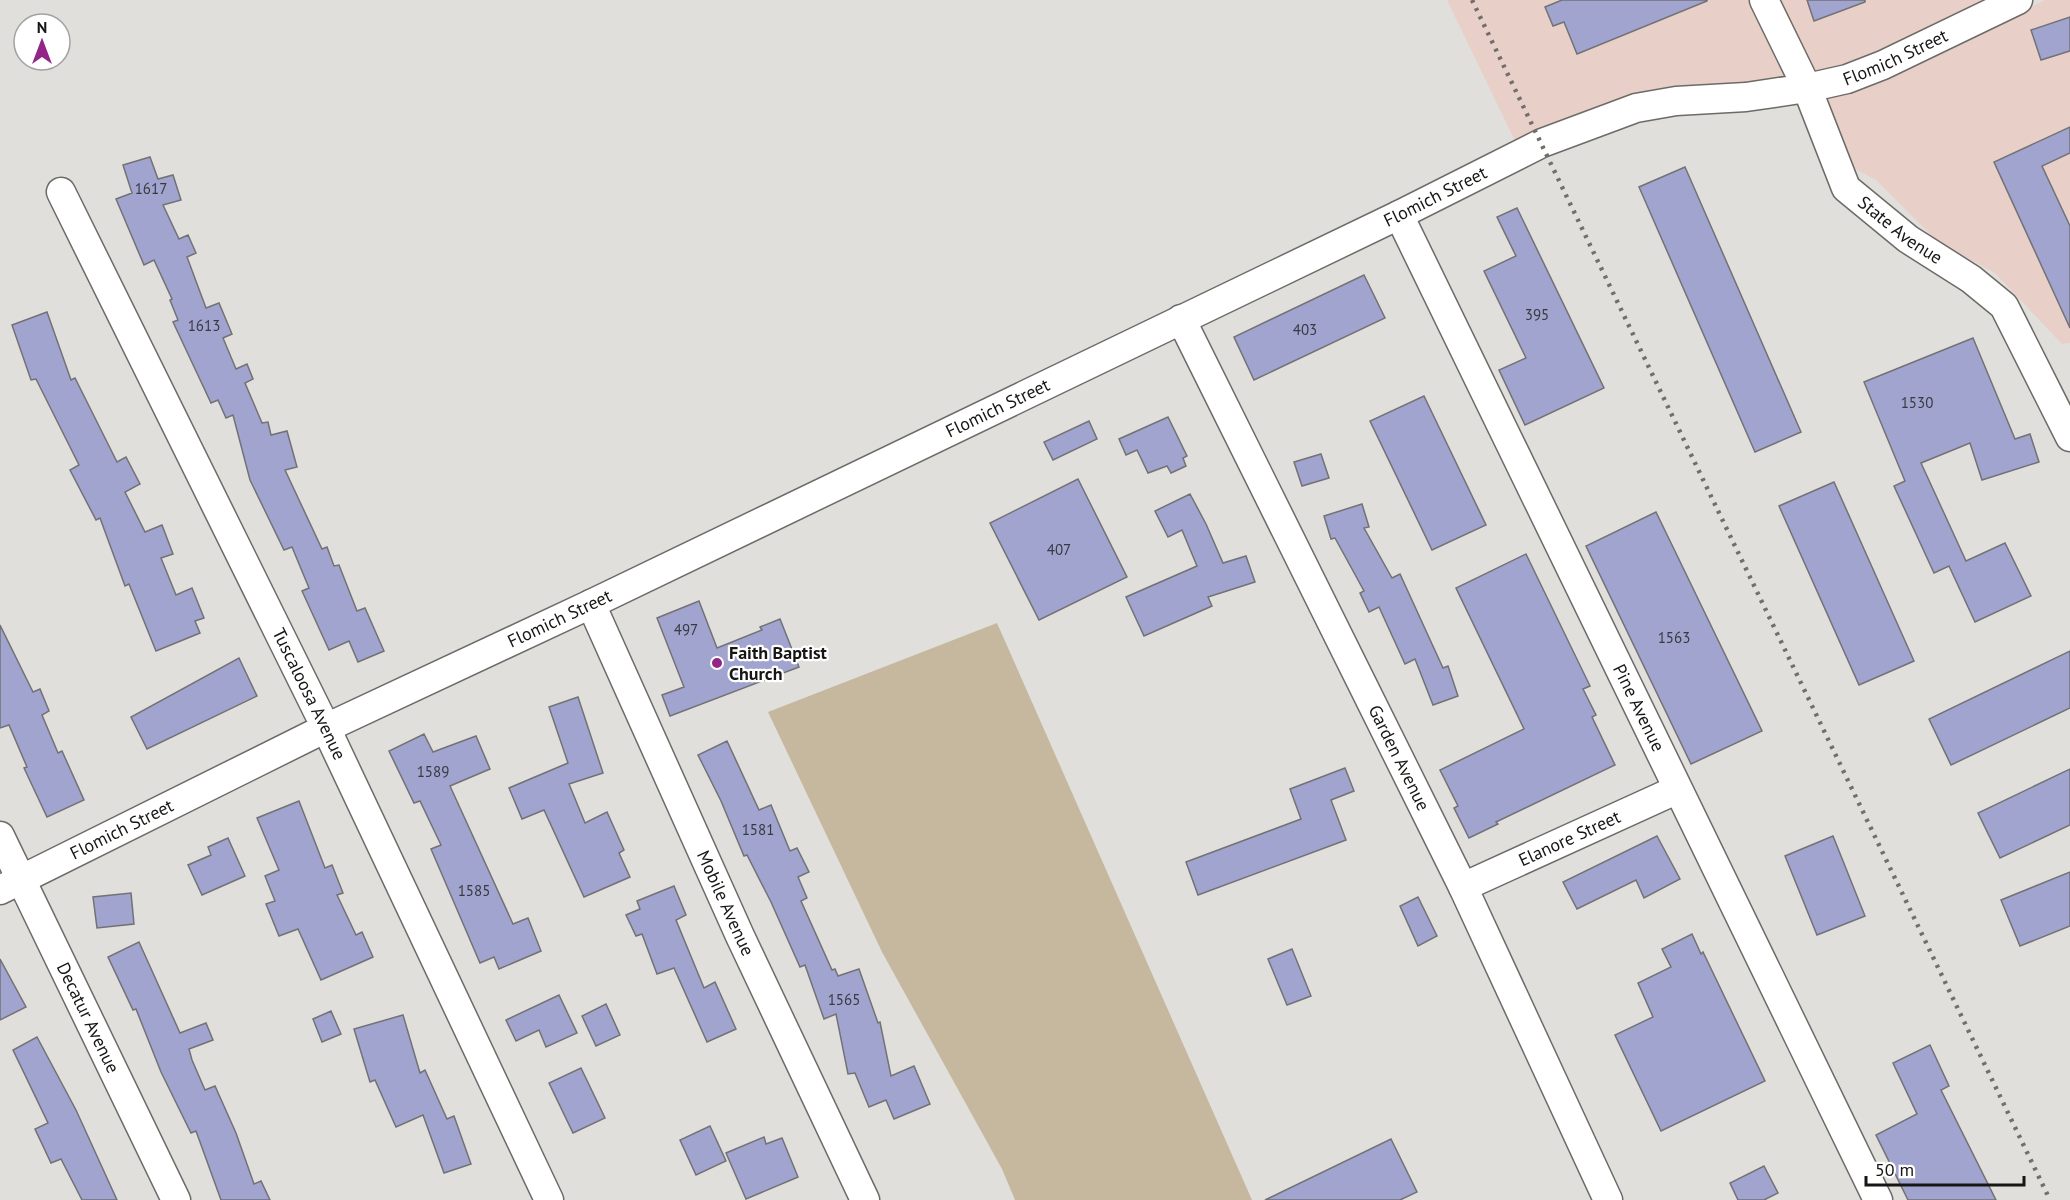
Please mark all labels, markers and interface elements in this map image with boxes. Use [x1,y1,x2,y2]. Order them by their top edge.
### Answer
north arrow [12,12,72,72]
text: N [37,17,47,37]
street label: Flomich Street [1839,24,1951,90]
street label: Flomich Street [1380,161,1490,232]
house number: 1617 [135,179,167,198]
street label: State Avenue [1853,191,1947,269]
house number: 395 [1525,305,1549,324]
house number: 1613 [188,316,220,335]
house number: 403 [1293,320,1317,339]
street label: Flomich Street [942,373,1053,443]
house number: 1530 [1901,393,1933,412]
house number: 407 [1047,540,1071,559]
street label: Flomich Street [504,584,615,652]
house number: 497 [674,620,698,639]
street label: Tuscaloosa Avenue [267,624,351,764]
house number: 1563 [1658,628,1690,647]
place label: Faith Baptist Church [729,641,828,685]
marker: Faith Baptist Church [710,656,724,670]
street label: Pine Avenue [1608,660,1670,755]
street label: Garden Avenue [1363,701,1435,814]
house number: 1589 [417,762,449,781]
street label: Flomich Street [66,794,177,864]
street label: Elanore Street [1515,805,1624,871]
house number: 1581 [742,820,774,839]
street label: Mobile Avenue [692,847,760,960]
house number: 1585 [458,881,490,900]
street label: Decatur Avenue [52,959,125,1077]
house number: 1565 [828,990,860,1009]
scale bar [1866,1149,2024,1187]
text: 50 m [1875,1158,1914,1181]

